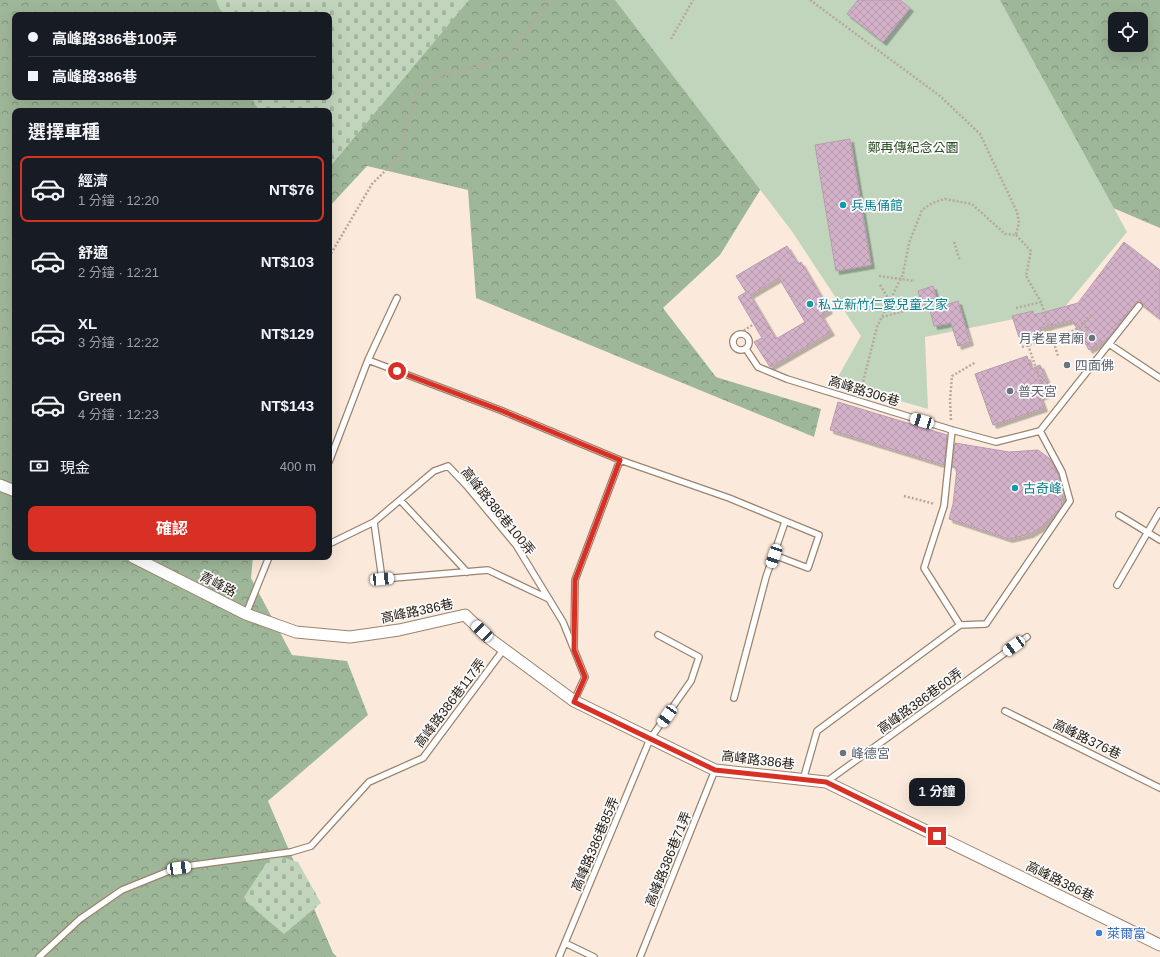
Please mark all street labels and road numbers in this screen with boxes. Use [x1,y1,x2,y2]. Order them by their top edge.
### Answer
street label: 高峰路306巷 [827,373,901,409]
street label: 高峰路386巷100弄 [458,464,538,558]
street label: 青峰路 [197,568,239,600]
street label: 高峰路386巷 [379,596,455,626]
street label: 高峰路386巷117弄 [412,656,488,750]
street label: 高峰路386巷60弄 [875,665,965,737]
street label: 高峰路376巷 [1051,716,1123,762]
street label: 高峰路386巷 [721,748,795,772]
street label: 高峰路386巷85弄 [568,795,622,893]
street label: 高峰路386巷71弄 [642,809,694,909]
street label: 高峰路386巷 [1024,858,1096,904]

